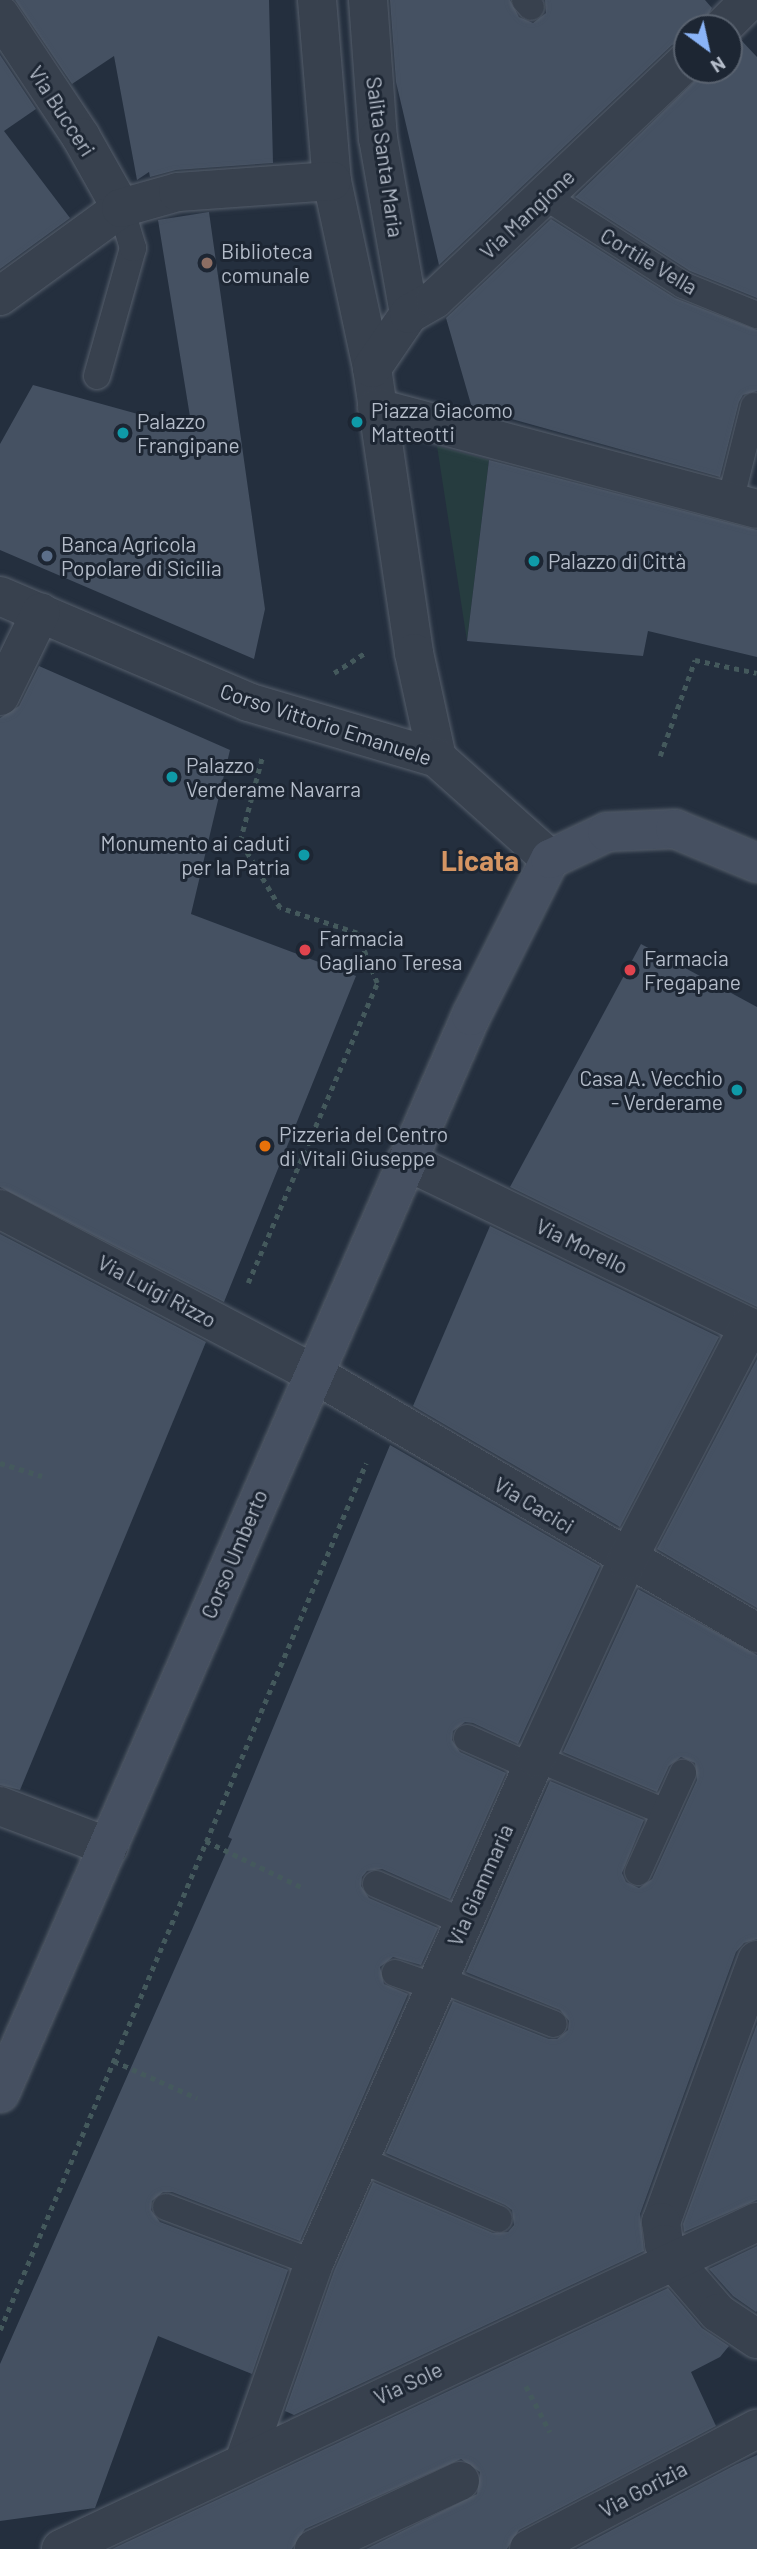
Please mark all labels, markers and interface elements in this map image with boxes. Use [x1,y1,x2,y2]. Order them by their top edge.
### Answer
north arrow [673,14,743,84]
text: N [707,52,730,78]
street label: Via Bucceri [23,61,101,161]
street label: Salita Santa Maria [361,75,409,239]
street label: Via Mangione [474,164,580,264]
street label: Cortile Vella [596,222,702,300]
place label: Biblioteca comunale [221,238,313,288]
marker: Biblioteca comunale [199,255,215,271]
place label: Piazza Giacomo Matteotti [371,397,513,447]
place label: Palazzo Frangipane [137,408,240,458]
marker: Piazza Giacomo Matteotti [349,414,365,430]
marker: Palazzo Frangipane [115,425,131,441]
place label: Banca Agricola Popolare di Sicilia [61,531,222,581]
marker: Banca Agricola Popolare di Sicilia [39,548,55,564]
place label: Palazzo di Città [548,548,686,574]
marker: Palazzo di Città [526,553,542,569]
street label: Corso Vittorio Emanuele [217,678,435,770]
place label: Palazzo Verderame Navarra [186,752,361,802]
marker: Palazzo Verderame Navarra [164,769,180,785]
place label: Monumento ai caduti per la Patria [101,830,290,880]
district label: Licata [441,843,519,877]
marker: Monumento ai caduti per la Patria [296,847,312,863]
place label: Farmacia Gagliano Teresa [319,925,462,975]
marker: Farmacia Gagliano Teresa [297,942,313,958]
place label: Farmacia Fregapane [644,945,741,995]
marker: Farmacia Fregapane [622,962,638,978]
place label: Casa A. Vecchio - Verderame [579,1065,723,1115]
marker: Casa A. Vecchio - Verderame [729,1082,745,1098]
place label: Pizzeria del Centro di Vitali Giuseppe [279,1121,448,1171]
marker: Pizzeria del Centro di Vitali Giuseppe [257,1138,273,1154]
street label: Via Morello [532,1213,632,1279]
street label: Via Luigi Rizzo [94,1249,220,1333]
street label: Via Cacici [490,1471,578,1539]
street label: Corso Umberto [196,1486,272,1622]
street label: Via Giammaria [442,1820,518,1950]
street label: Via Sole [370,2356,446,2410]
street label: Via Gorizia [595,2455,691,2523]

